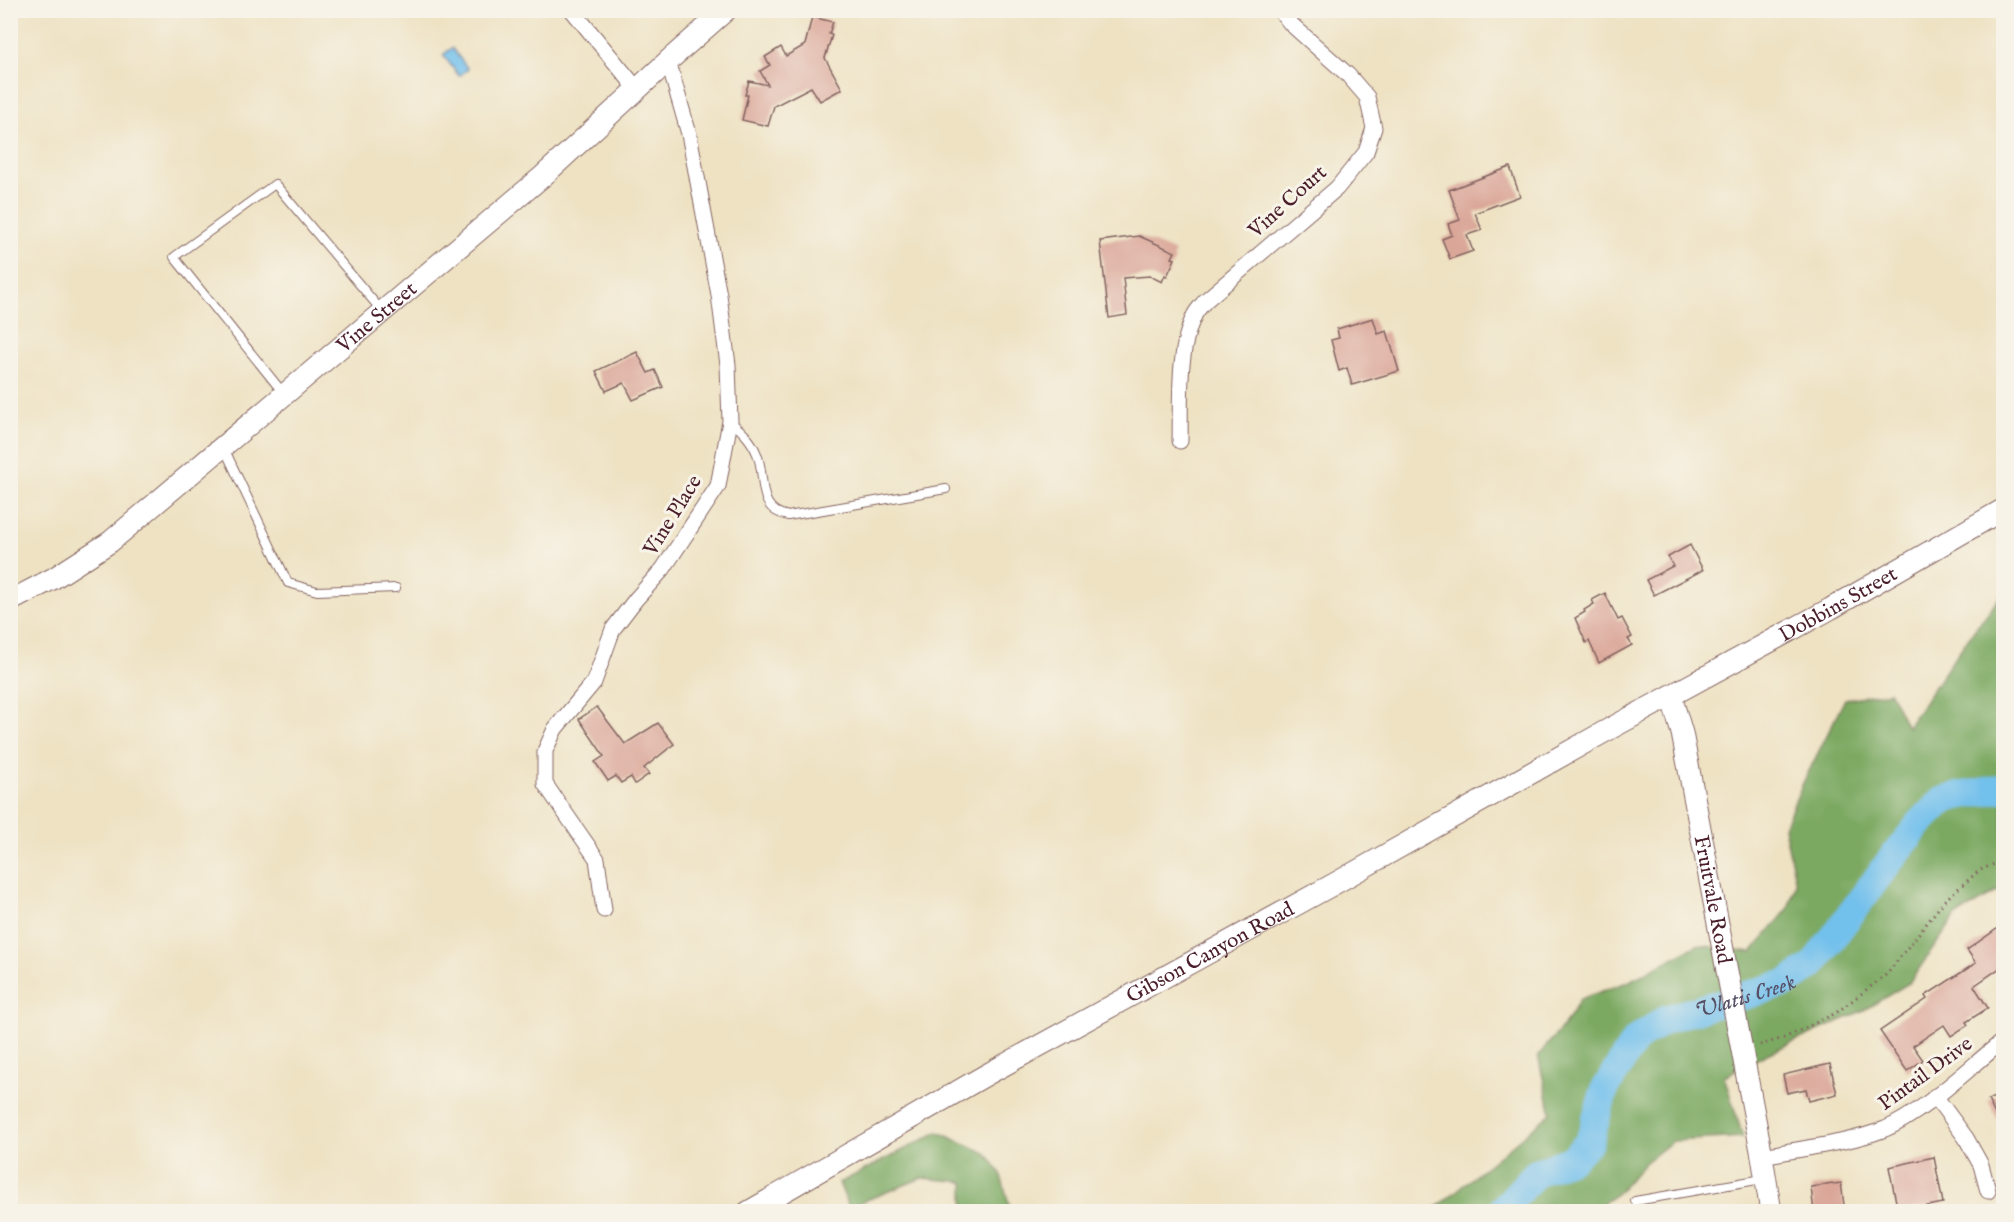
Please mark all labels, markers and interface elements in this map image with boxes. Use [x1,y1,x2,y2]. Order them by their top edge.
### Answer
street label: Vine Court [1242,160,1333,245]
street label: Vine Street [331,276,423,360]
street label: Vine Place [637,470,709,562]
street label: Dobbins Street [1775,561,1903,649]
street label: Fruitvale Road [1687,833,1738,967]
street label: Gibson Canyon Road [1122,896,1300,1010]
water label: Ulatis Creek [1692,969,1802,1026]
street label: Pintail Drive [1873,1031,1979,1117]

